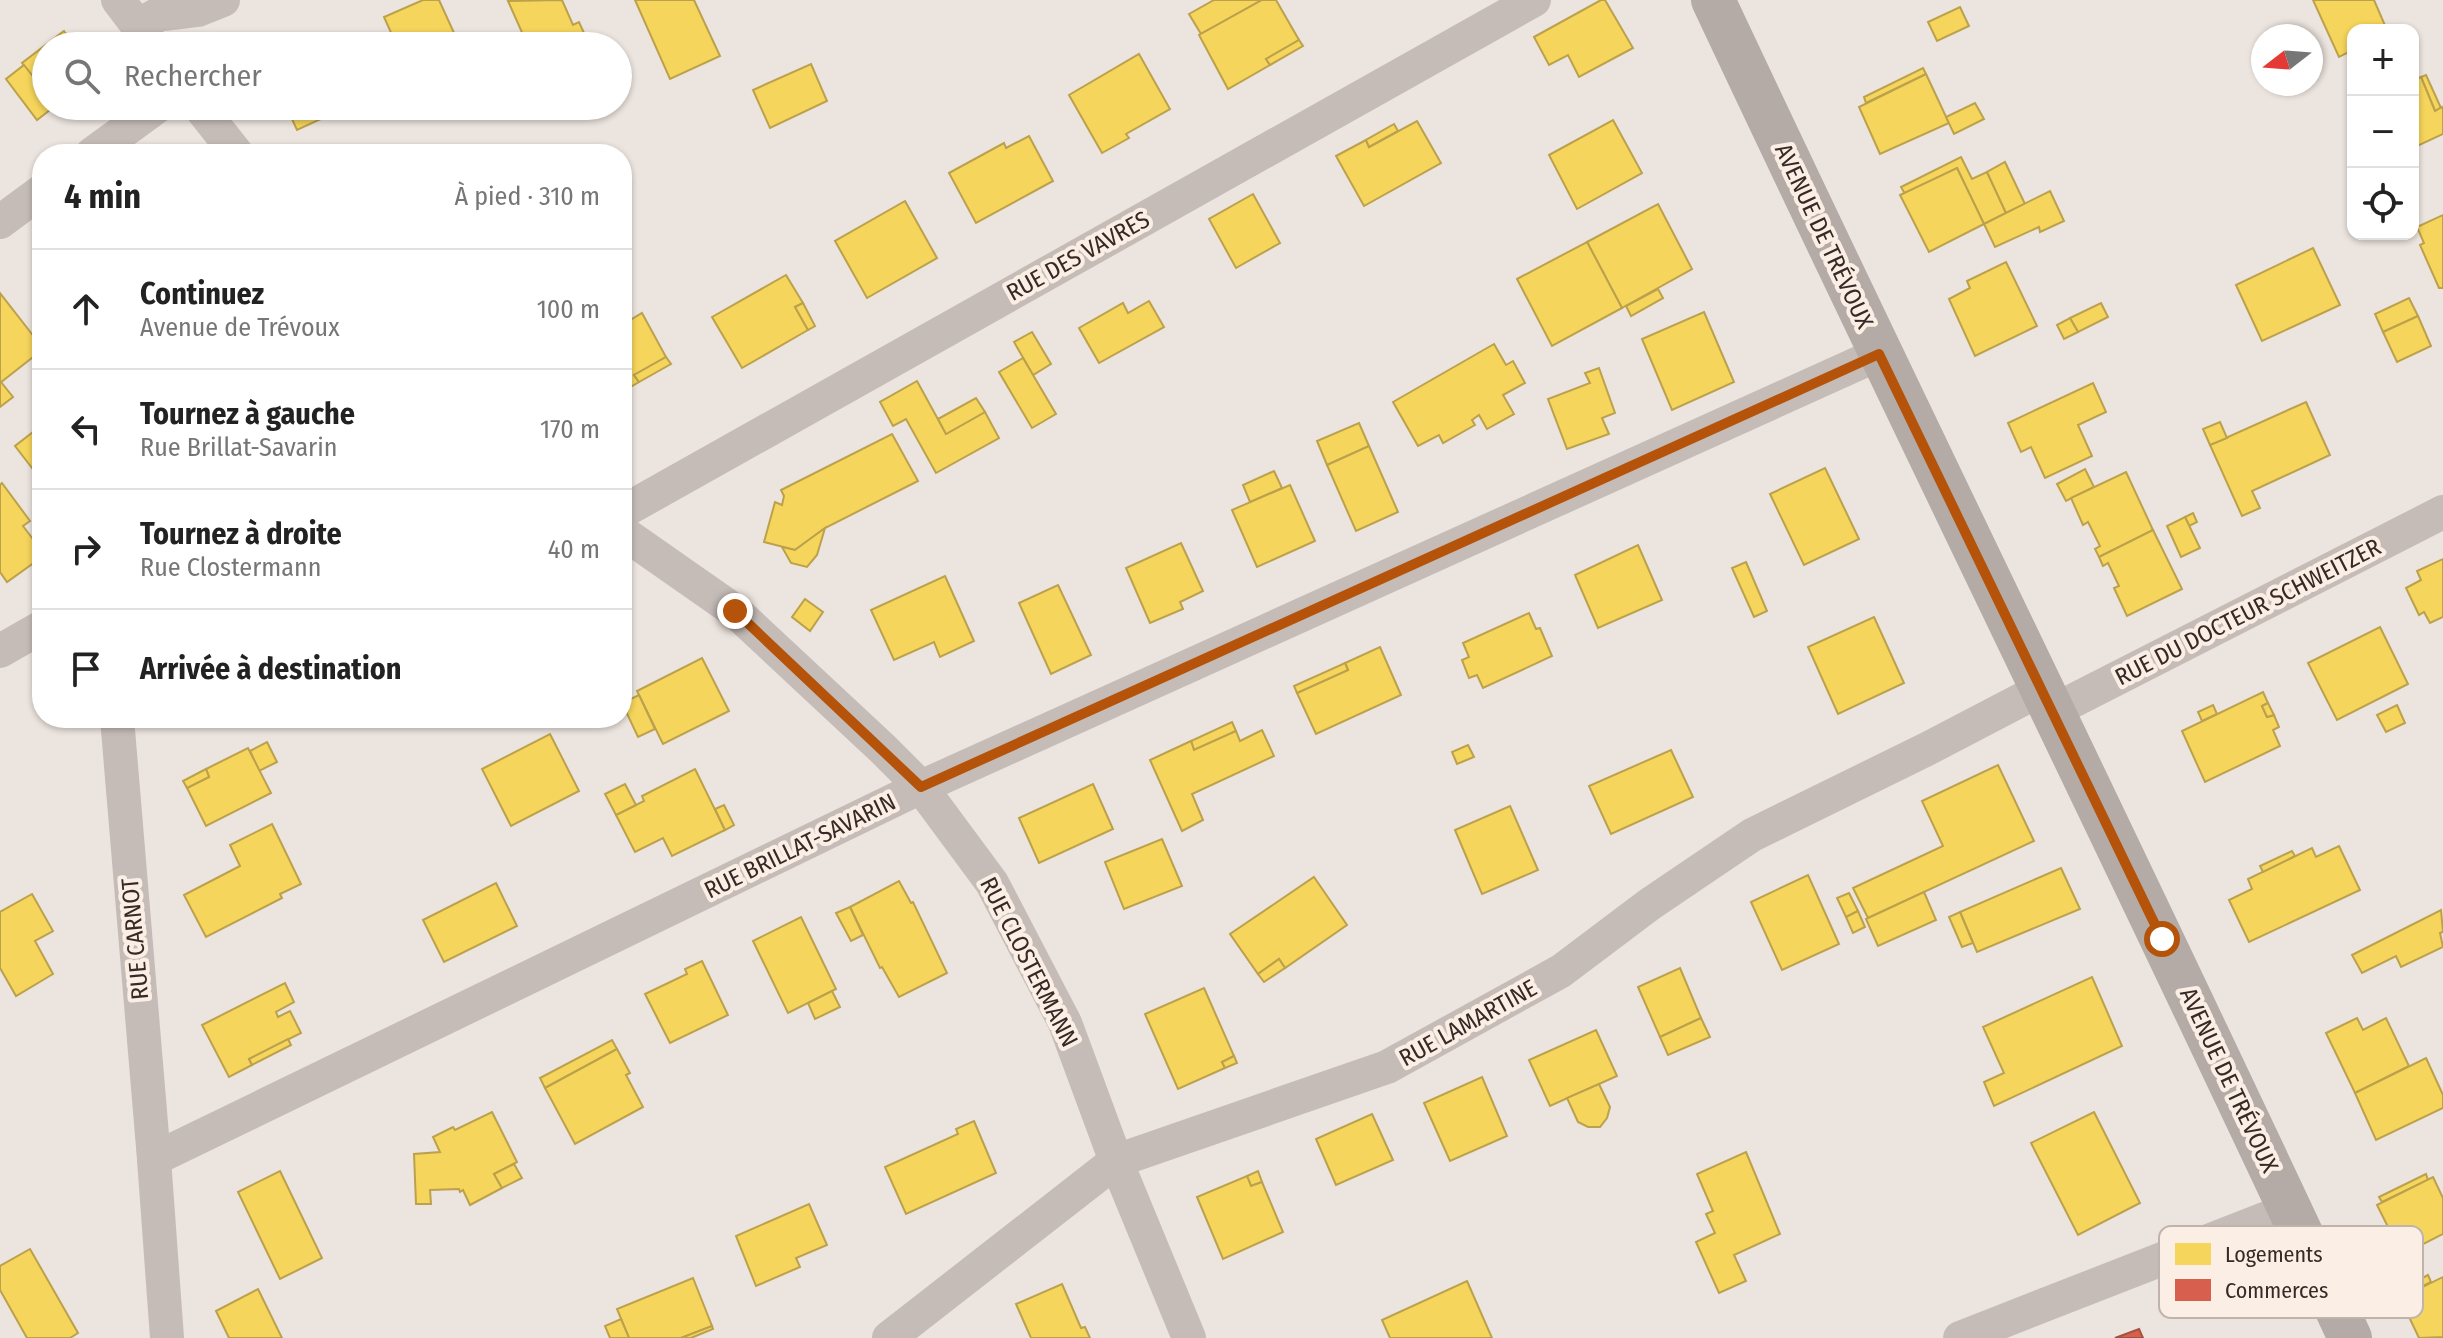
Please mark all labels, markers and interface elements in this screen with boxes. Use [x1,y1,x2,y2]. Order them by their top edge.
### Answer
north arrow [2251,24,2323,96]
map controls [2347,24,2419,240]
button: + [2347,24,2419,96]
search box [32,32,632,120]
icon: search [60,54,104,98]
text: Rechercher [124,58,262,94]
button: − [2347,96,2419,168]
street label: AVENUE DE TRÉVOUX [1769,139,1880,333]
button: locate [2347,168,2419,240]
text: 4 min [64,176,141,217]
text: À pied · 310 m [454,181,600,212]
street label: RUE DES VAVRES [1002,205,1154,307]
text: Continuez [140,276,264,312]
icon: ahead [64,287,108,331]
text: 100 m [537,294,600,325]
text: Avenue de Trévoux [140,312,340,343]
text: Tournez à gauche [140,396,355,432]
icon: left [64,407,108,451]
text: 170 m [540,414,600,445]
text: Rue Brillat-Savarin [140,432,337,463]
text: Tournez à droite [140,516,342,552]
icon: right [64,527,108,571]
street label: RUE DU DOCTEUR SCHWEITZER [2111,533,2385,691]
text: 40 m [548,534,600,565]
text: Rue Clostermann [140,552,321,583]
route end [717,593,753,629]
icon: arrive [64,647,108,691]
text: Arrivée à destination [140,651,401,687]
street label: RUE BRILLAT-SAVARIN [700,788,900,904]
street label: RUE CLOSTERMANN [974,873,1084,1051]
street label: RUE CARNOT [116,877,154,1001]
route start [2144,921,2180,957]
street label: RUE LAMARTINE [1394,974,1542,1072]
street label: AVENUE DE TRÉVOUX [2174,983,2285,1177]
legend [2159,1226,2423,1318]
text: Logements [2225,1241,2323,1268]
text: Commerces [2225,1277,2328,1304]

